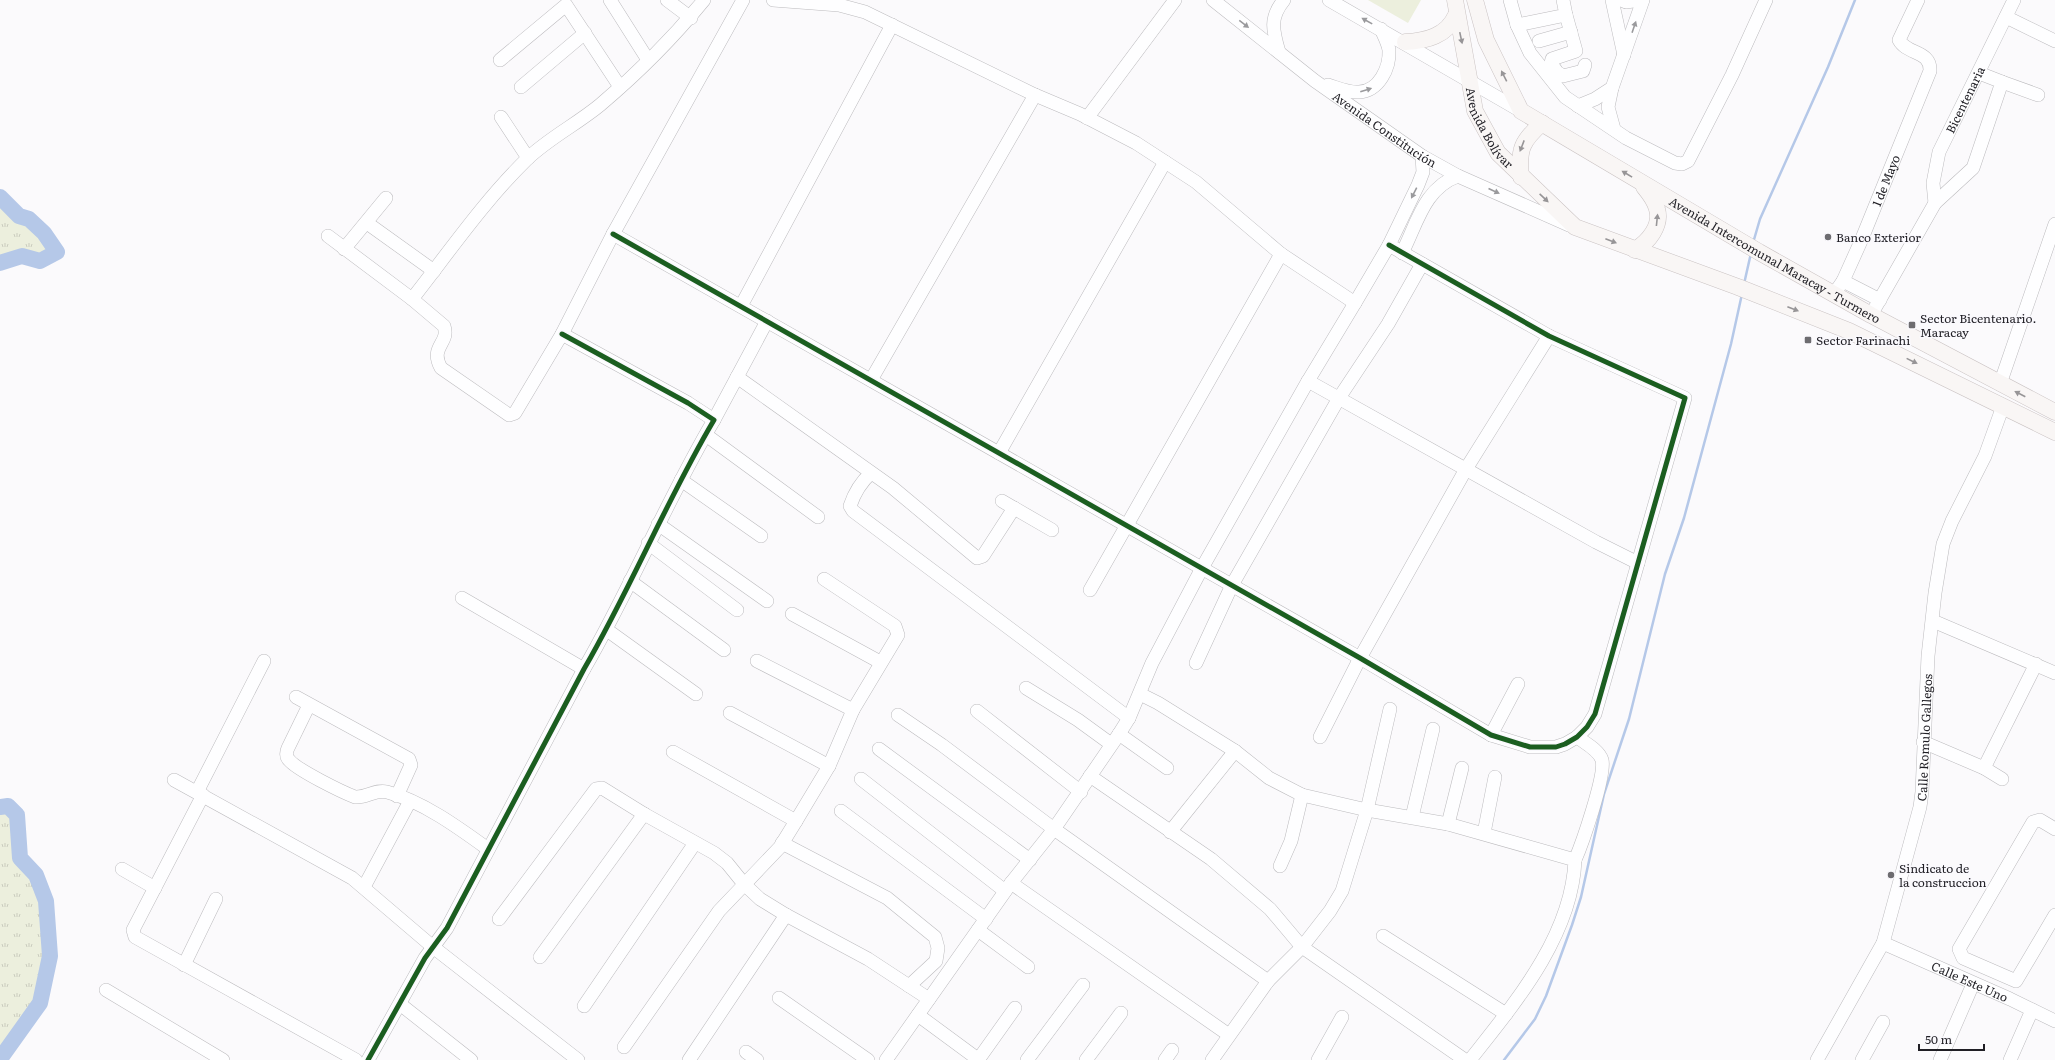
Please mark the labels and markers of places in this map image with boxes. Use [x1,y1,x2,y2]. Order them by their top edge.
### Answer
place label: Banco Exterior [1836,228,1921,246]
marker: Banco Exterior [1823,232,1833,242]
place label: Sector Bicentenario. Maracay [1920,309,2036,341]
marker: Sector Bicentenario. Maracay [1907,320,1917,330]
place label: Sector Farinachi [1816,331,1910,349]
marker: Sector Farinachi [1803,335,1813,345]
place label: Sindicato de la construccion [1899,859,1987,891]
marker: Sindicato de la construccion [1886,870,1896,880]

